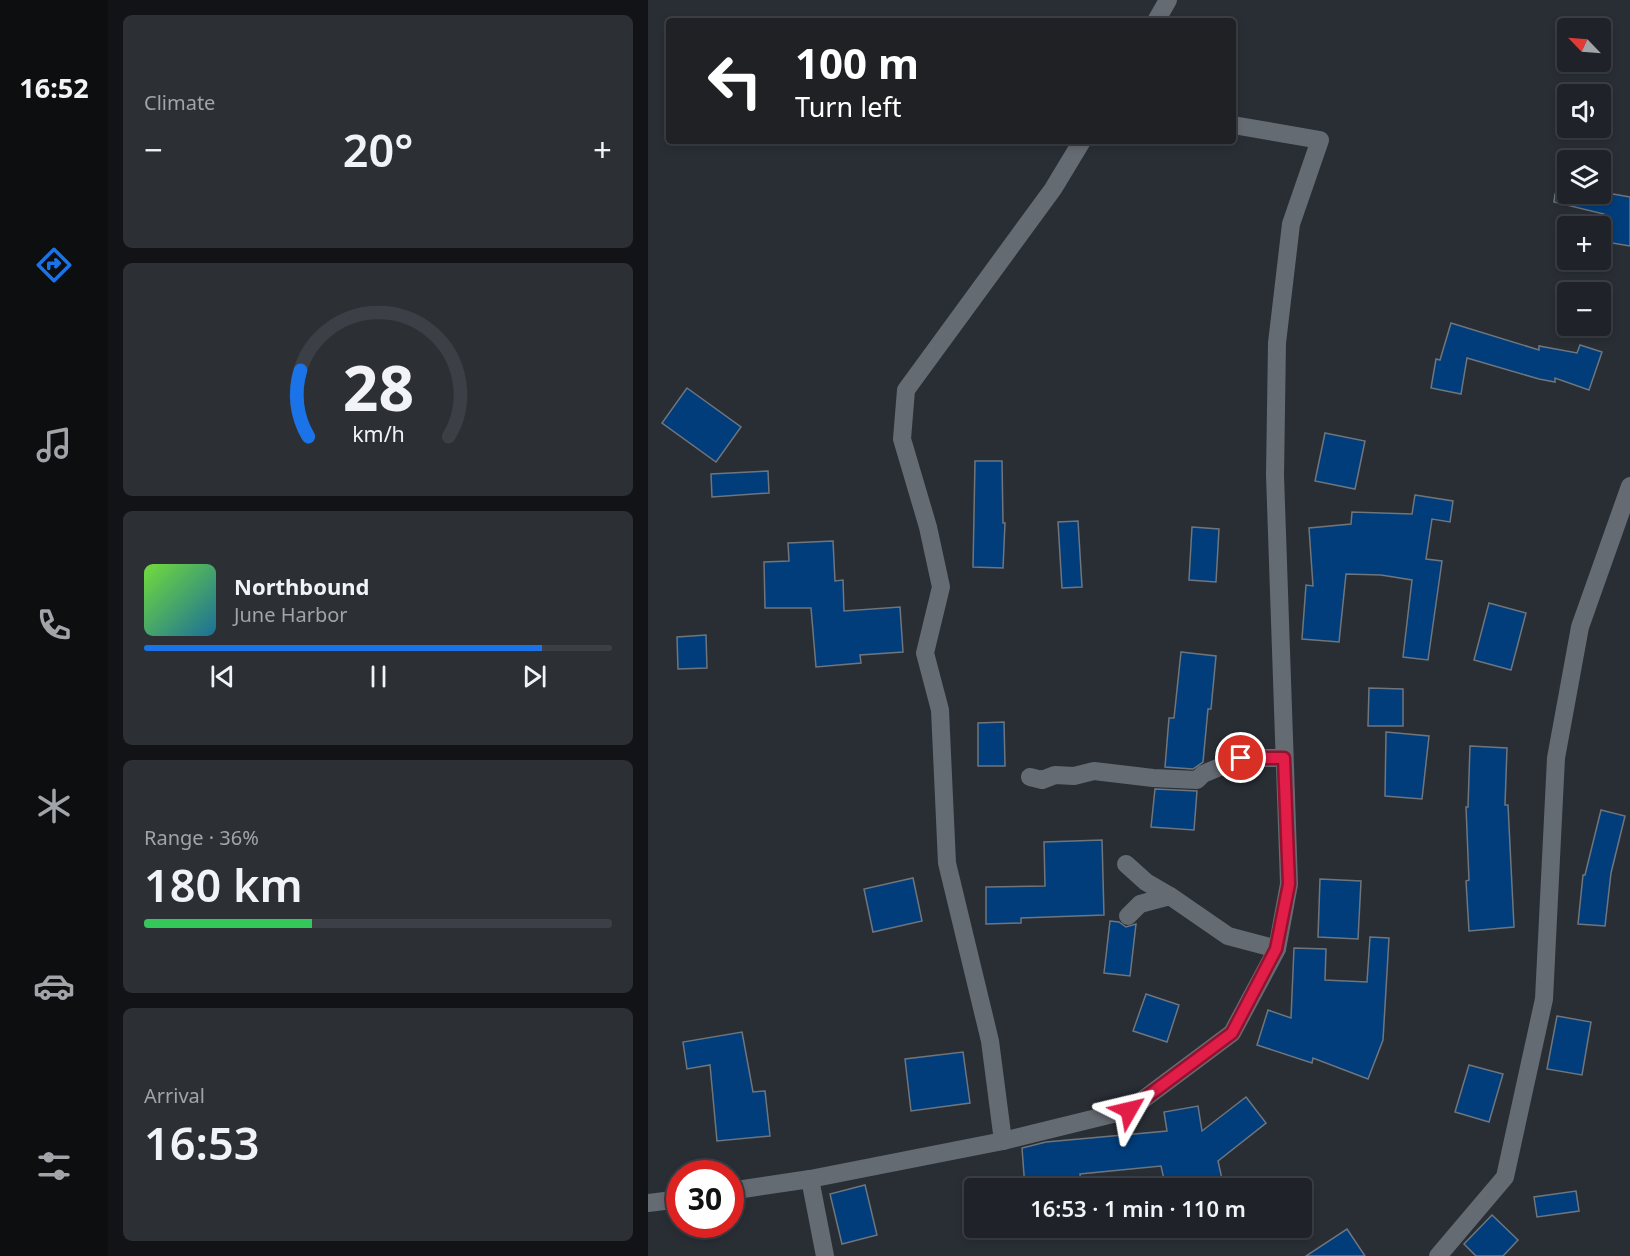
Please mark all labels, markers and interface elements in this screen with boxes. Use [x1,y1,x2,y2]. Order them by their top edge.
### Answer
north arrow [1557,18,1611,72]
map controls [1557,18,1611,336]
text: 100 m [795,34,919,91]
icon: left [696,42,774,120]
text: 16:52 [19,69,89,106]
button: sound [1557,84,1611,138]
text: Turn left [795,88,901,125]
text: Climate [144,89,215,116]
text: 20° [343,119,413,180]
text: − [144,127,163,172]
text: + [593,127,612,172]
button: layers [1557,150,1611,204]
button: + [1557,216,1611,270]
icon: directions [33,244,75,286]
button: − [1557,282,1611,336]
text: 28 [342,344,414,429]
text: km/h [352,419,404,448]
icon: music [33,424,75,466]
text: Northbound [234,571,369,601]
text: June Harbor [234,601,348,628]
icon: phone [33,604,75,646]
icon: previous [206,660,239,693]
icon: pause [362,660,395,693]
icon: next [518,660,551,693]
pin [1215,732,1266,783]
icon: arrive [1224,741,1257,774]
icon: climate [33,785,75,827]
text: Range · 36% [144,824,259,851]
text: 180 km [144,854,303,915]
icon: car [33,965,75,1007]
position arrow [1097,1078,1161,1142]
text: Arrival [144,1082,205,1109]
text: 16:53 [144,1112,259,1173]
icon: filters [33,1145,75,1187]
speed limit sign: 30 [666,1160,744,1238]
text: 16:53 · 1 min · 110 m [1030,1193,1246,1223]

